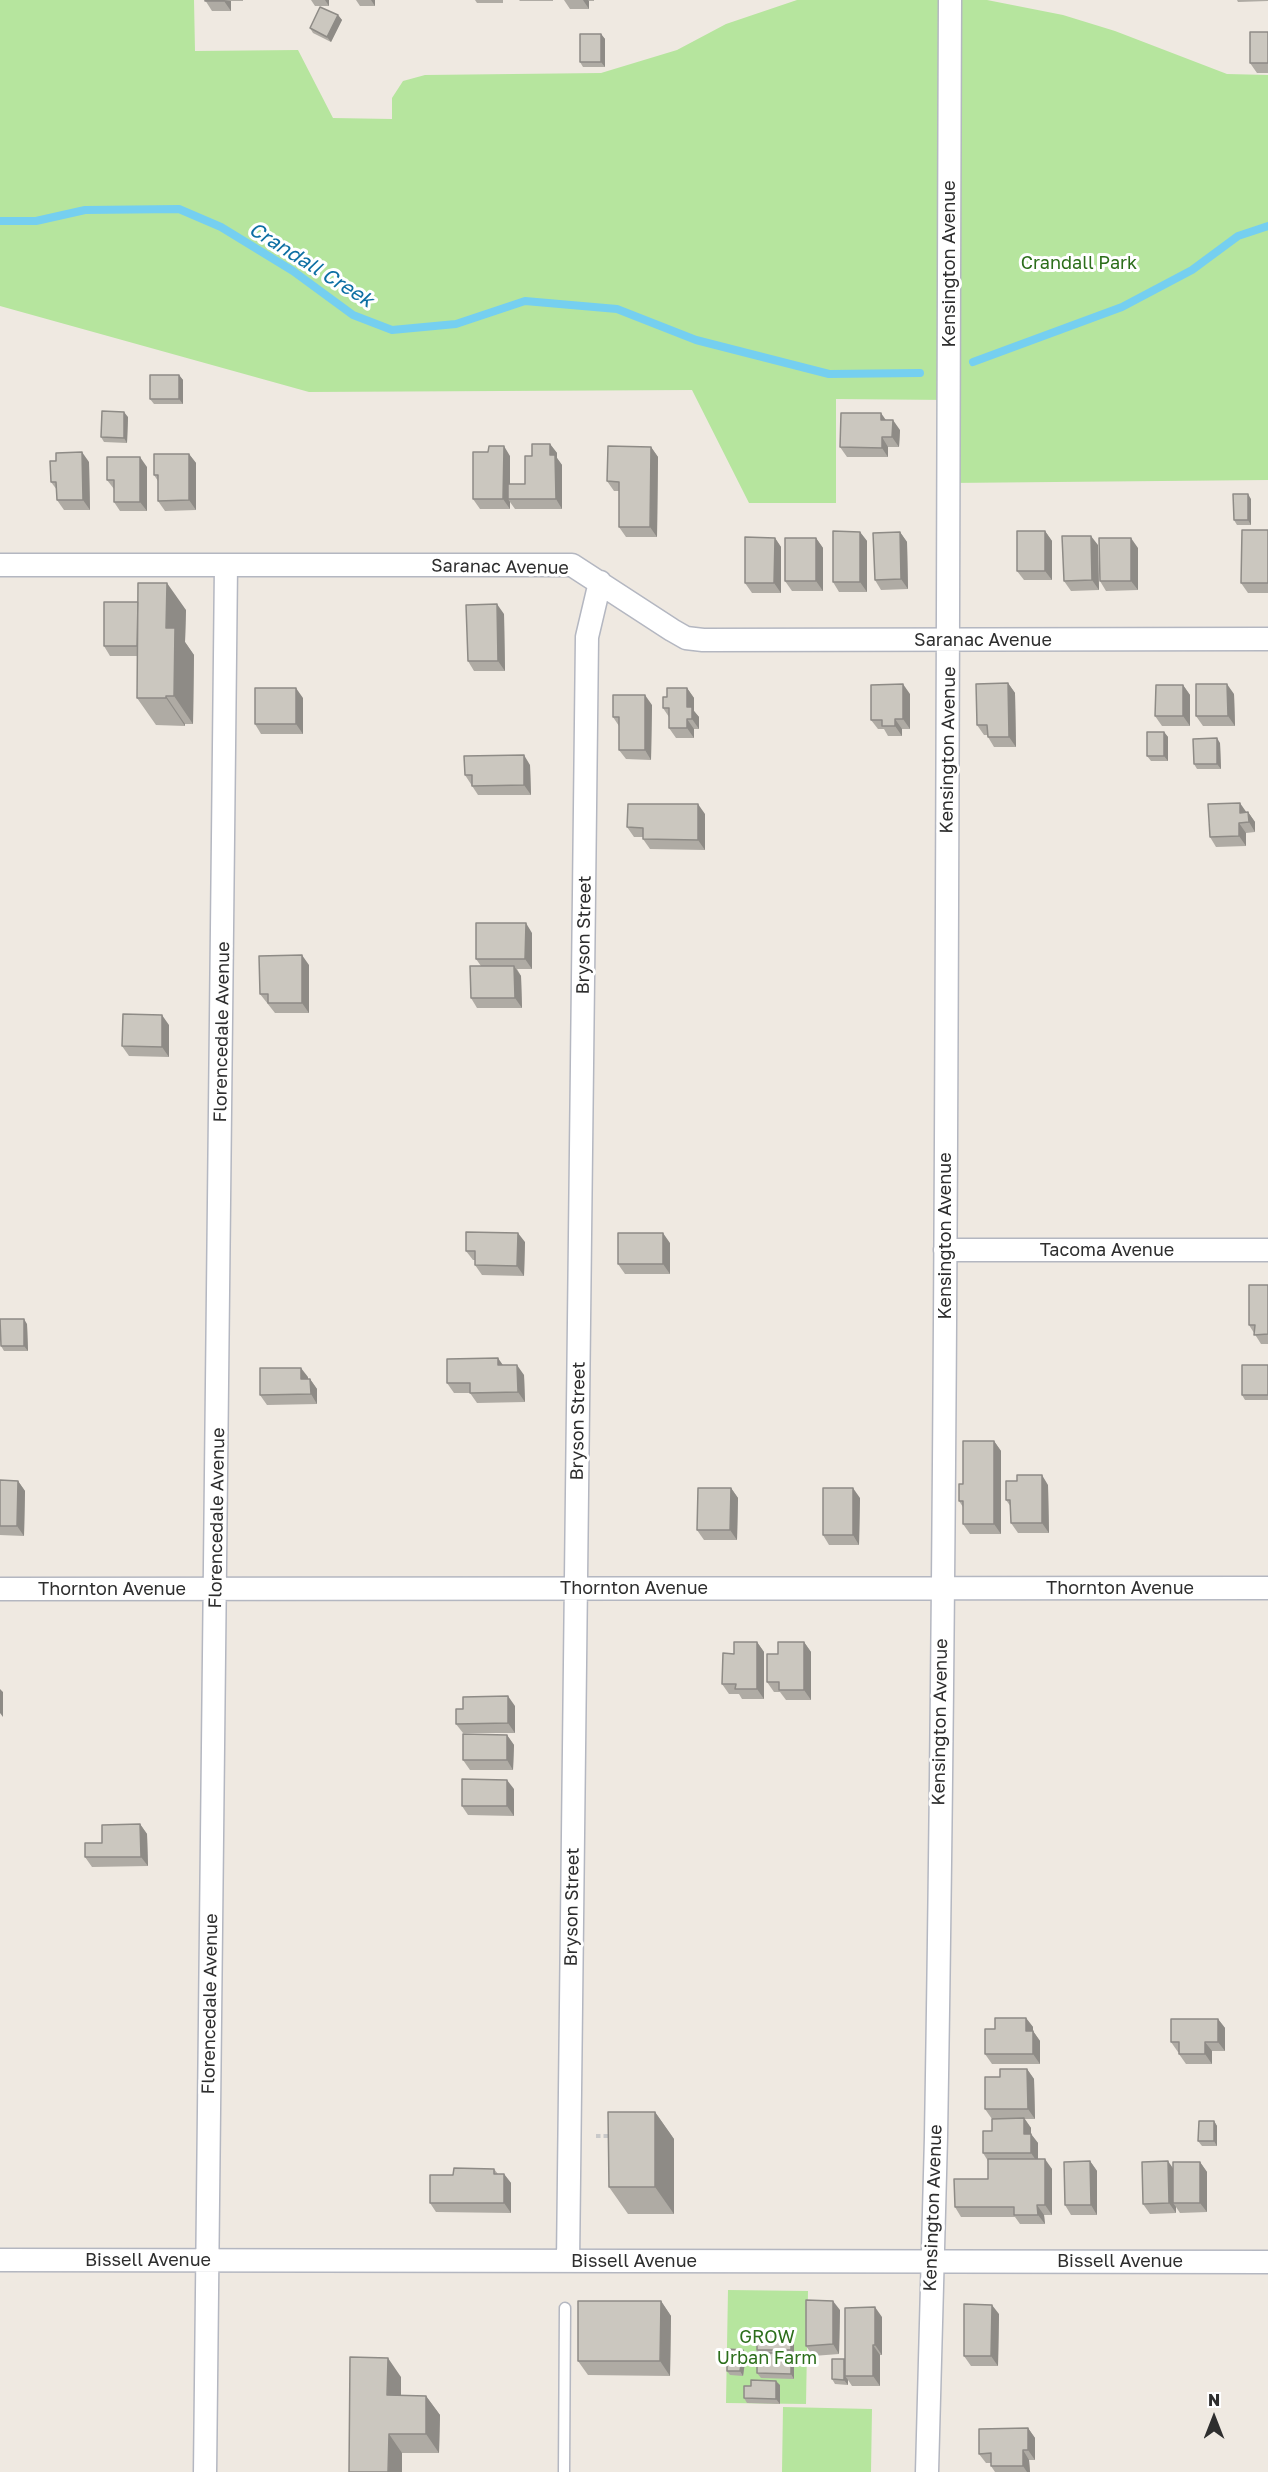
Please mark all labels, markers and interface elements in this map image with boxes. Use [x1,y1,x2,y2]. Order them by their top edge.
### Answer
street label: Kensington Avenue [938,180,960,348]
water label: Crandall Creek [244,217,378,313]
park label: Crandall Park [1021,252,1137,274]
street label: Saranac Avenue [431,555,569,579]
street label: Saranac Avenue [914,629,1052,651]
street label: Kensington Avenue [936,666,960,834]
street label: Bryson Street [572,875,596,995]
street label: Florencedale Avenue [210,941,234,1123]
street label: Kensington Avenue [934,1152,956,1320]
street label: Tacoma Avenue [1040,1239,1174,1261]
street label: Bryson Street [566,1361,590,1481]
street label: Florencedale Avenue [205,1427,229,1609]
street label: Thornton Avenue [560,1577,708,1599]
street label: Thornton Avenue [1046,1577,1194,1599]
street label: Thornton Avenue [38,1578,186,1600]
street label: Kensington Avenue [928,1638,952,1806]
street label: Bryson Street [560,1847,584,1967]
street label: Florencedale Avenue [198,1913,222,2095]
street label: Kensington Avenue [919,2124,947,2292]
street label: Bissell Avenue [85,2249,211,2271]
street label: Bissell Avenue [571,2250,697,2272]
street label: Bissell Avenue [1057,2250,1183,2272]
park label: GROW Urban Farm [717,2326,817,2368]
north arrow [1184,2388,1244,2448]
text: N [1208,2390,1220,2410]

